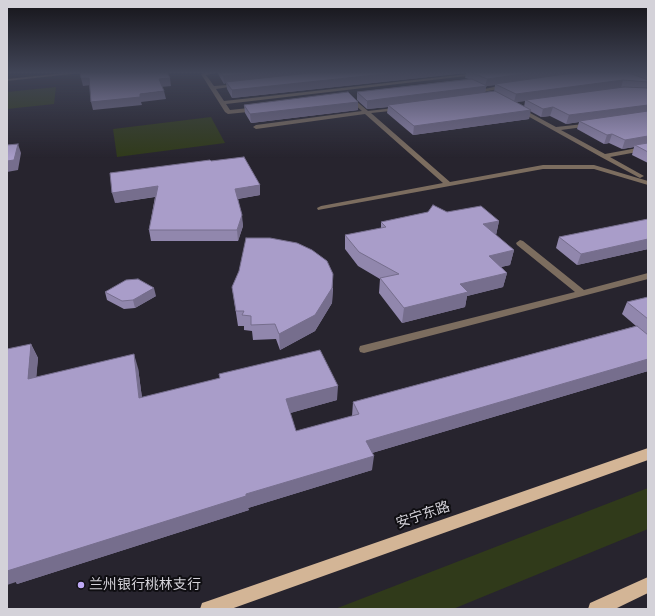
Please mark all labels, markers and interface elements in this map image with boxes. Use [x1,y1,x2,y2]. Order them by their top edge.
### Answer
street label: 安宁东路 [394,498,452,532]
place label: 兰州银行桃林支行 [89,577,201,593]
marker: 兰州银行桃林支行 [76,580,86,590]

